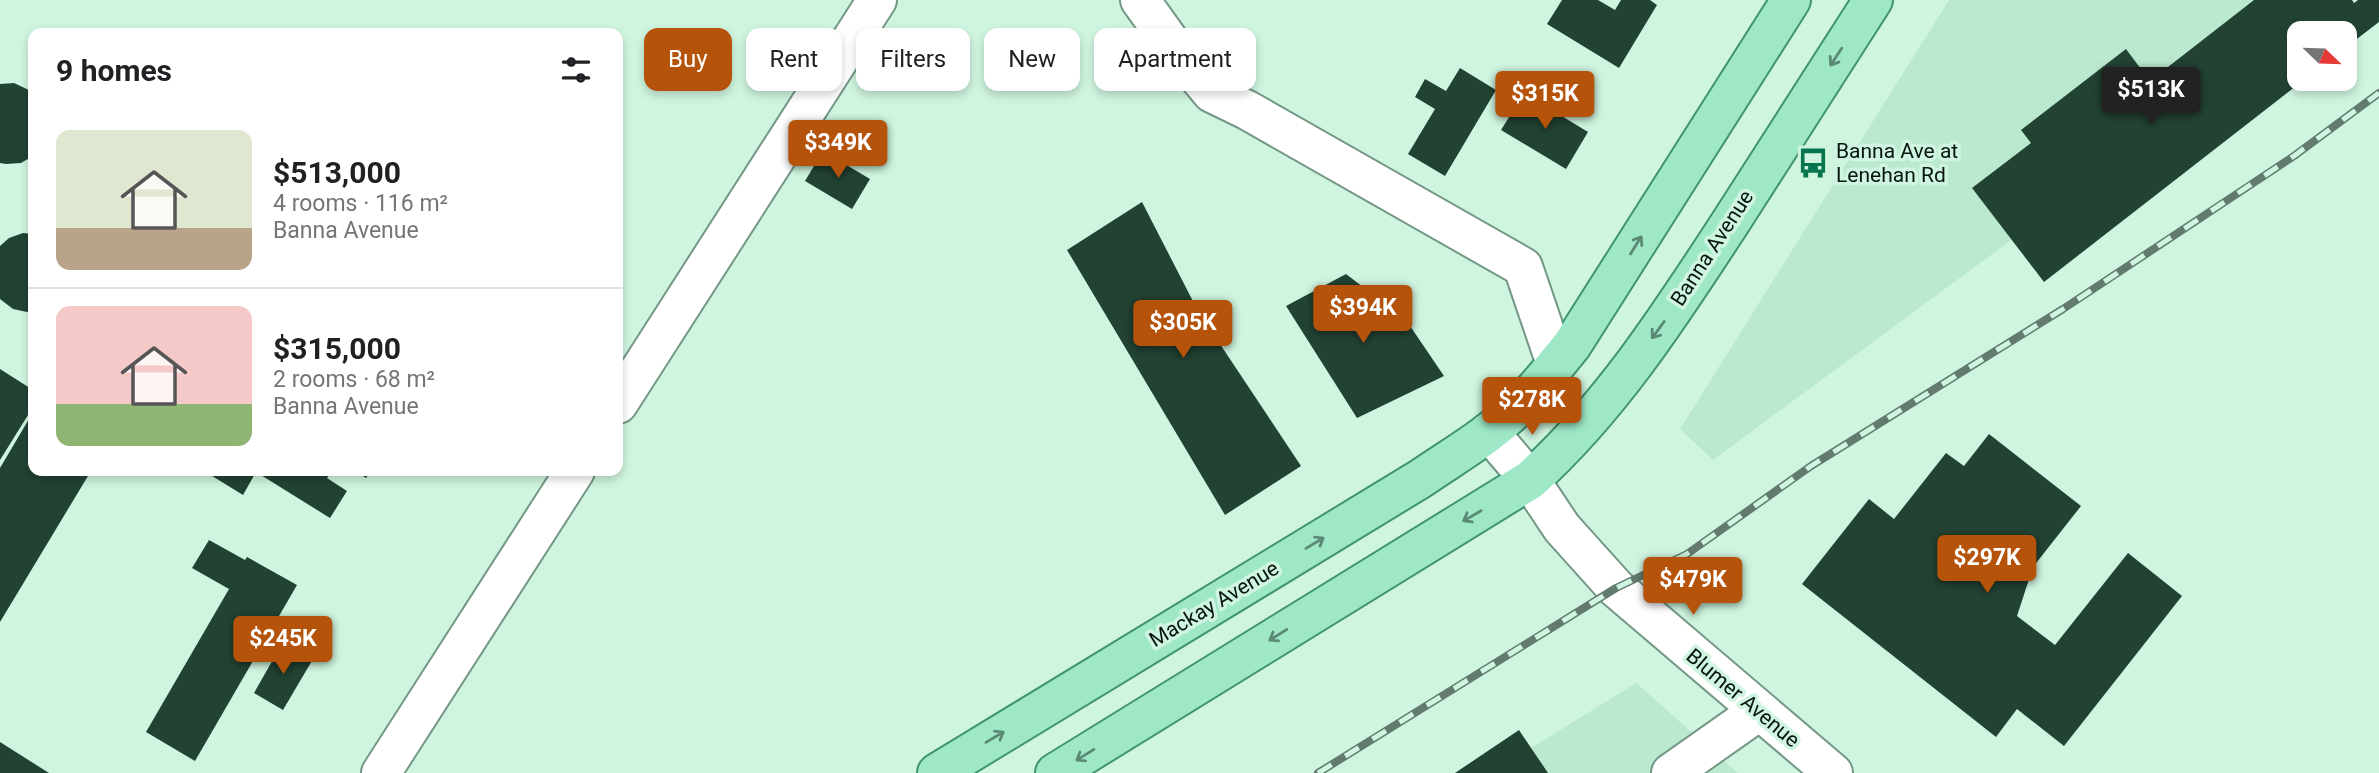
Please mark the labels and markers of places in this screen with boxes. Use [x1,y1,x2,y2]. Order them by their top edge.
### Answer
pin: $513K [2102,68,2200,127]
pin: $315K [1496,72,1594,131]
pin: $349K [789,120,887,180]
place label: Banna Ave at Lenehan Rd [1836,139,1958,187]
bus stop icon: Banna Ave at Lenehan Rd [1796,146,1830,180]
pin: $394K [1314,286,1412,345]
pin: $305K [1134,300,1232,360]
pin: $278K [1483,378,1581,437]
pin: $297K [1938,536,2036,595]
pin: $479K [1644,558,1742,617]
pin: $245K [234,616,332,676]

